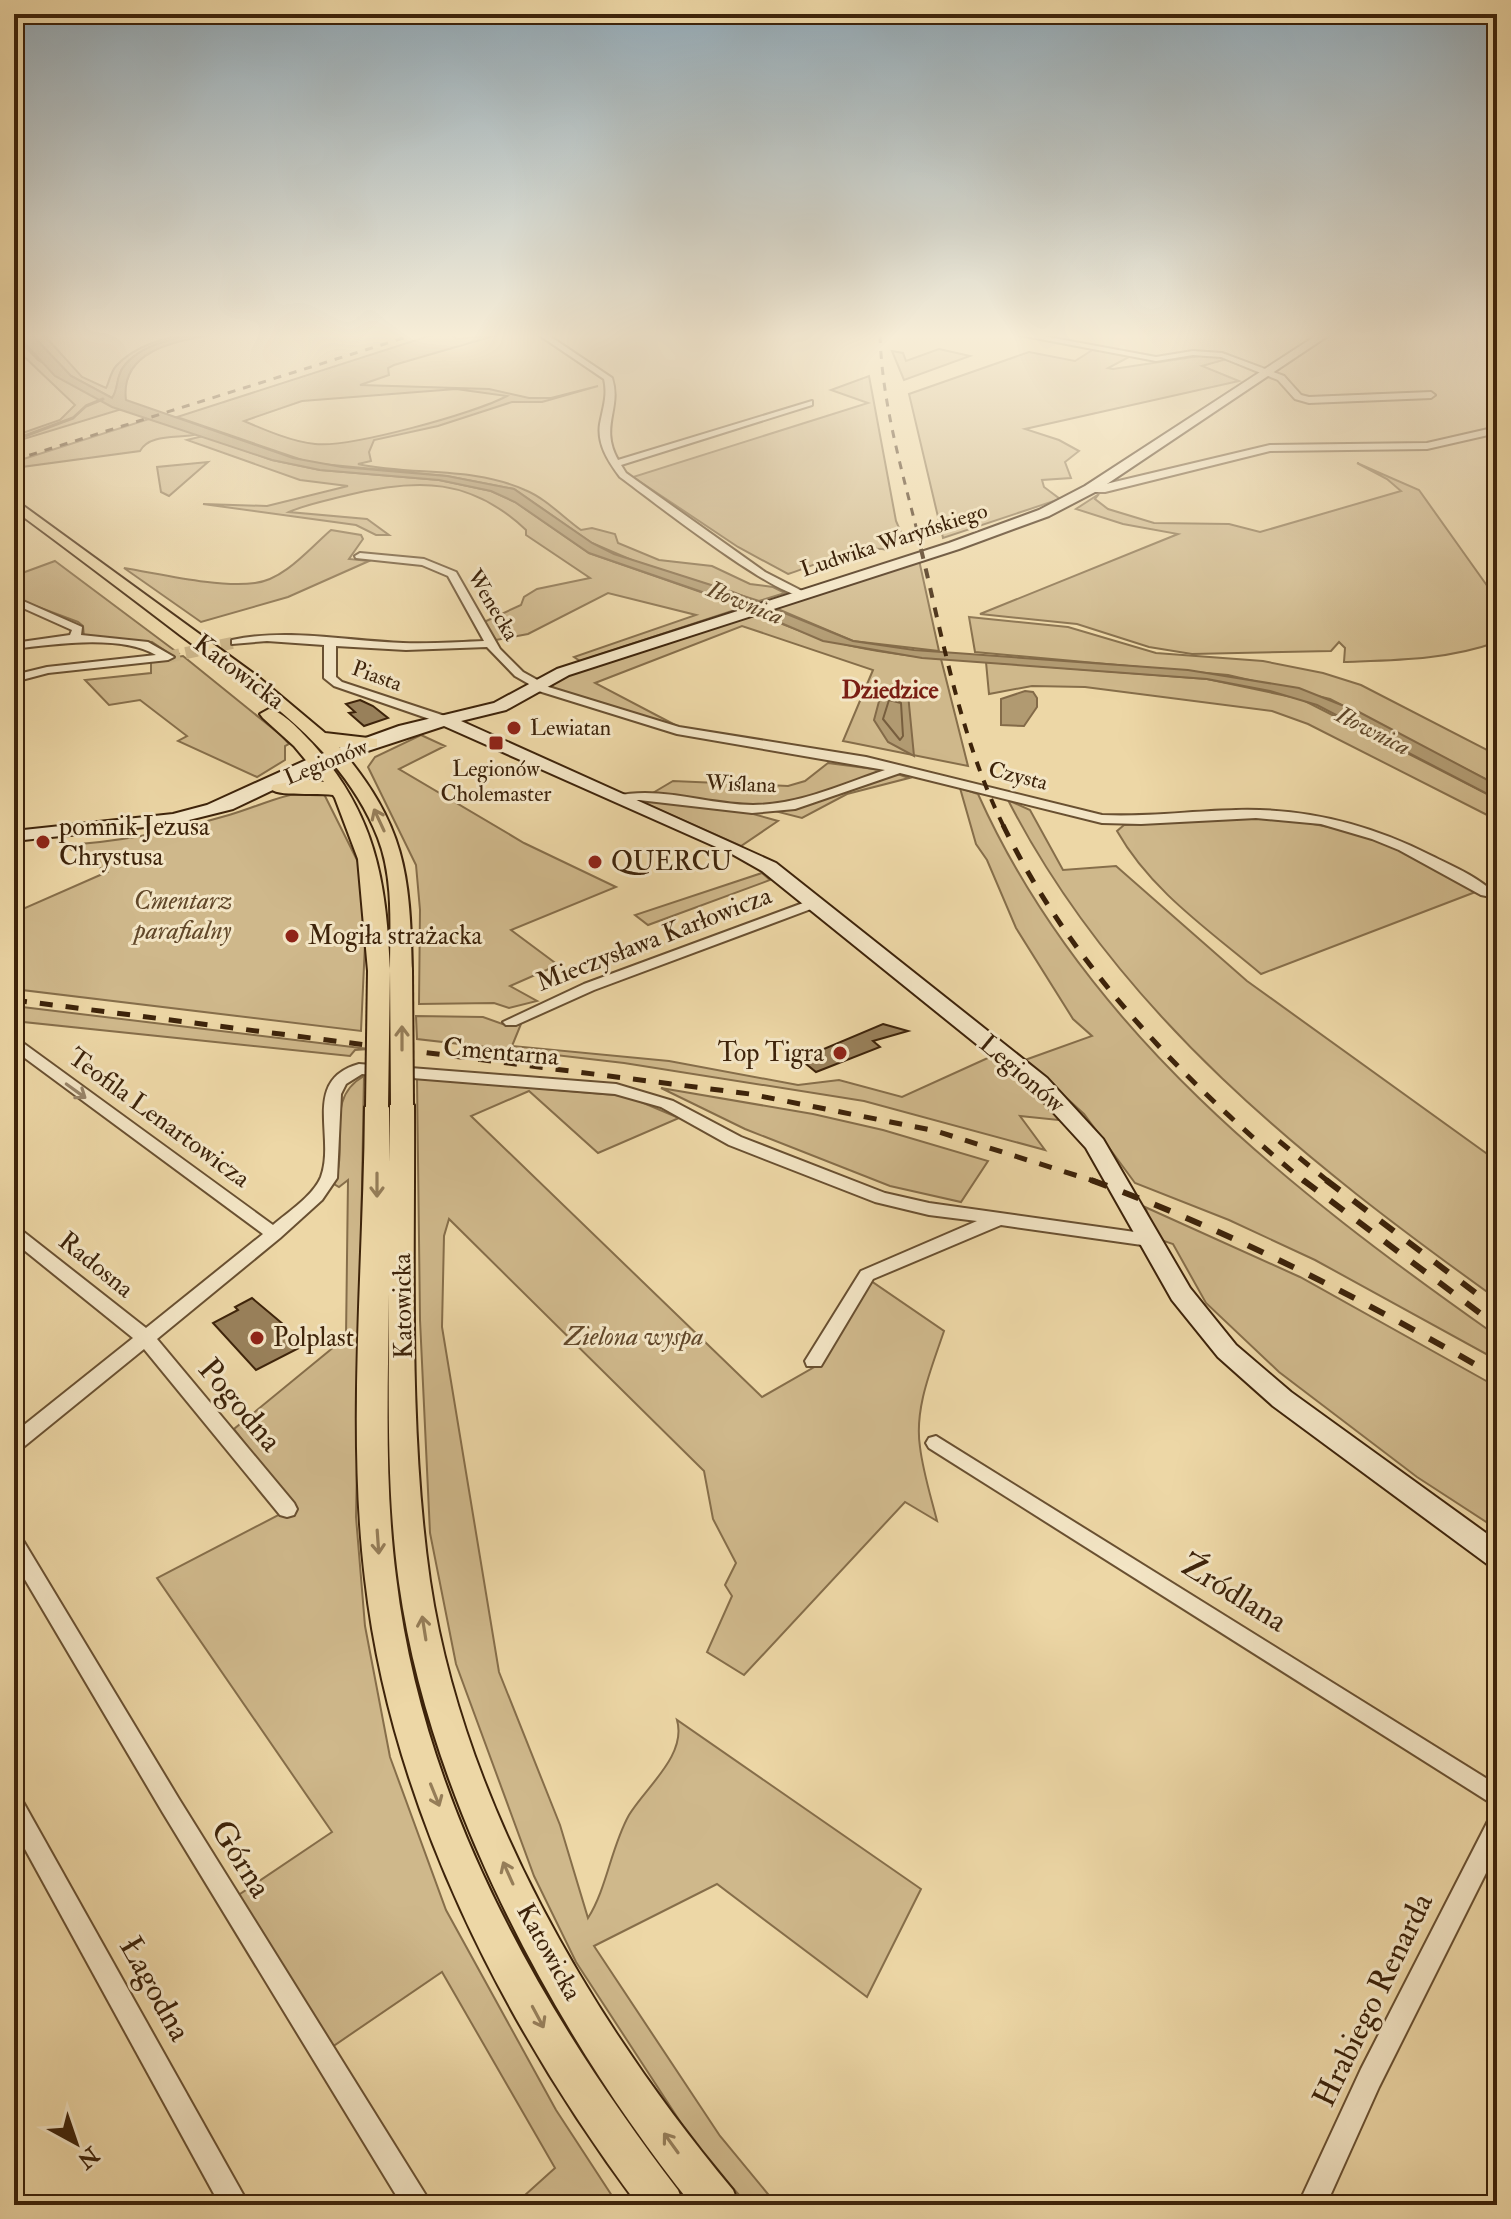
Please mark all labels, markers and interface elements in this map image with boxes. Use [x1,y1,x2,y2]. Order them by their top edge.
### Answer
street label: Ludwika Waryńskiego [797,497,991,583]
street label: Wenecka [460,563,526,647]
water label: Iłownica [701,573,788,632]
street label: Katowicka [187,627,291,717]
street label: Piasta [348,654,407,698]
district label: Dziedzice [842,675,938,706]
water label: Iłownica [1329,698,1415,763]
place label: Lewiatan [530,714,611,742]
marker: Lewiatan [505,719,523,737]
street label: Legionów [280,732,372,791]
marker: Legionów Cholemaster [487,734,505,752]
place label: Legionów Cholemaster [440,755,552,808]
street label: Czysta [985,755,1051,797]
street label: Wiślana [704,769,778,799]
one-way arrow [371,808,386,833]
place label: pomnik Jezusa Chrystusa [58,811,210,873]
marker: pomnik Jezusa Chrystusa [34,833,52,851]
place label: QUERCU [611,846,732,878]
marker: QUERCU [586,853,604,871]
street label: Mieczysława Karłowicza [532,879,776,999]
park label: Cmentarz parafialny [131,885,232,947]
place label: Mogiła strażacka [308,920,482,952]
marker: Mogiła strażacka [283,927,301,945]
one-way arrow [394,1025,410,1052]
street label: Legionów [972,1028,1072,1121]
street label: Cmentarna [442,1031,560,1073]
place label: Top Tigra [718,1037,824,1070]
street label: Teofila Lenartowicza [62,1041,257,1195]
marker: Top Tigra [831,1044,849,1062]
one-way arrow [65,1082,86,1099]
one-way arrow [369,1171,385,1198]
street label: Radosna [52,1225,140,1305]
street label: Katowicka [386,1253,420,1359]
park label: Zielona wyspa [564,1321,703,1353]
place label: Polplast [273,1322,354,1355]
marker: Polplast [248,1329,266,1347]
street label: Pogodna [189,1350,291,1461]
one-way arrow [370,1528,385,1555]
street label: Źródlana [1173,1544,1296,1642]
one-way arrow [416,1616,431,1641]
one-way arrow [429,1782,443,1807]
street label: Górna [202,1813,281,1906]
one-way arrow [499,1862,514,1886]
street label: Hrabiego Renarda [1304,1886,1442,2113]
street label: Katowicka [509,1898,589,2006]
street label: Łagodna [110,1930,200,2049]
one-way arrow [530,2005,546,2028]
north arrow [36,2103,116,2183]
one-way arrow [663,2133,680,2154]
text: N [71,2140,106,2175]

